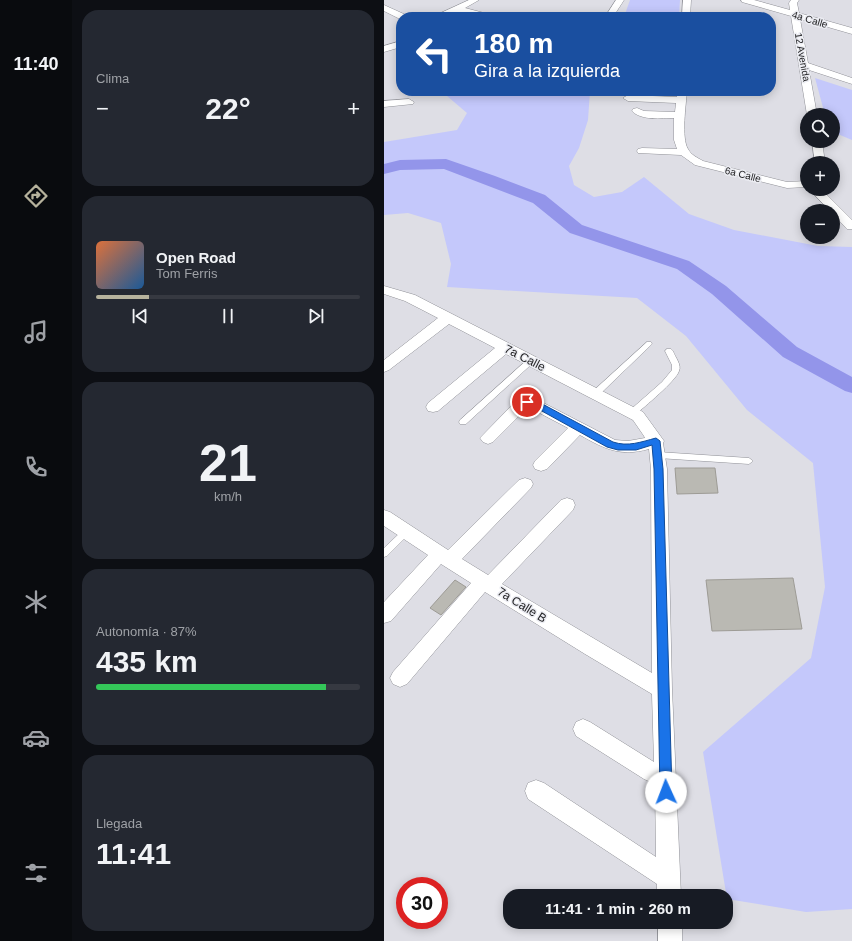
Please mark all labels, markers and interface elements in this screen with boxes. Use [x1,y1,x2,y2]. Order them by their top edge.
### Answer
street label: 4a Calle [791,9,829,30]
icon: left [408,28,460,80]
text: 180 m [474,28,553,59]
street label: 12 Avenida [793,32,812,83]
text: 11:40 [13,54,59,74]
text: Gira a la izquierda [474,61,620,81]
text: Clima [96,71,129,86]
text: 22° [205,92,251,125]
text: − [96,96,109,121]
text: + [347,96,360,121]
map controls [800,108,840,244]
button: search [800,108,840,148]
button: + [800,156,840,196]
street label: 6a Calle [724,165,762,184]
icon: directions [22,182,50,210]
button: − [800,204,840,244]
text: Open Road [156,249,236,266]
text: Tom Ferris [156,266,217,281]
icon: previous [129,305,151,327]
icon: pause [217,305,239,327]
icon: next [305,305,327,327]
icon: music [22,318,50,346]
street label: 7a Calle [502,342,548,374]
pin [510,385,544,419]
icon: arrive [516,391,538,413]
text: 21 [199,434,257,492]
icon: phone [22,453,50,481]
text: km/h [214,489,242,504]
street label: 7a Calle B [495,584,549,626]
icon: climate [22,588,50,616]
text: Autonomía · 87% [96,624,196,639]
text: 435 km [96,645,198,678]
icon: car [22,724,50,752]
position arrow [645,771,687,813]
text: Llegada [96,816,142,831]
text: 11:41 [96,837,171,870]
icon: filters [22,859,50,887]
speed limit sign: 30 [396,877,448,929]
text: 11:41 · 1 min · 260 m [545,900,691,917]

